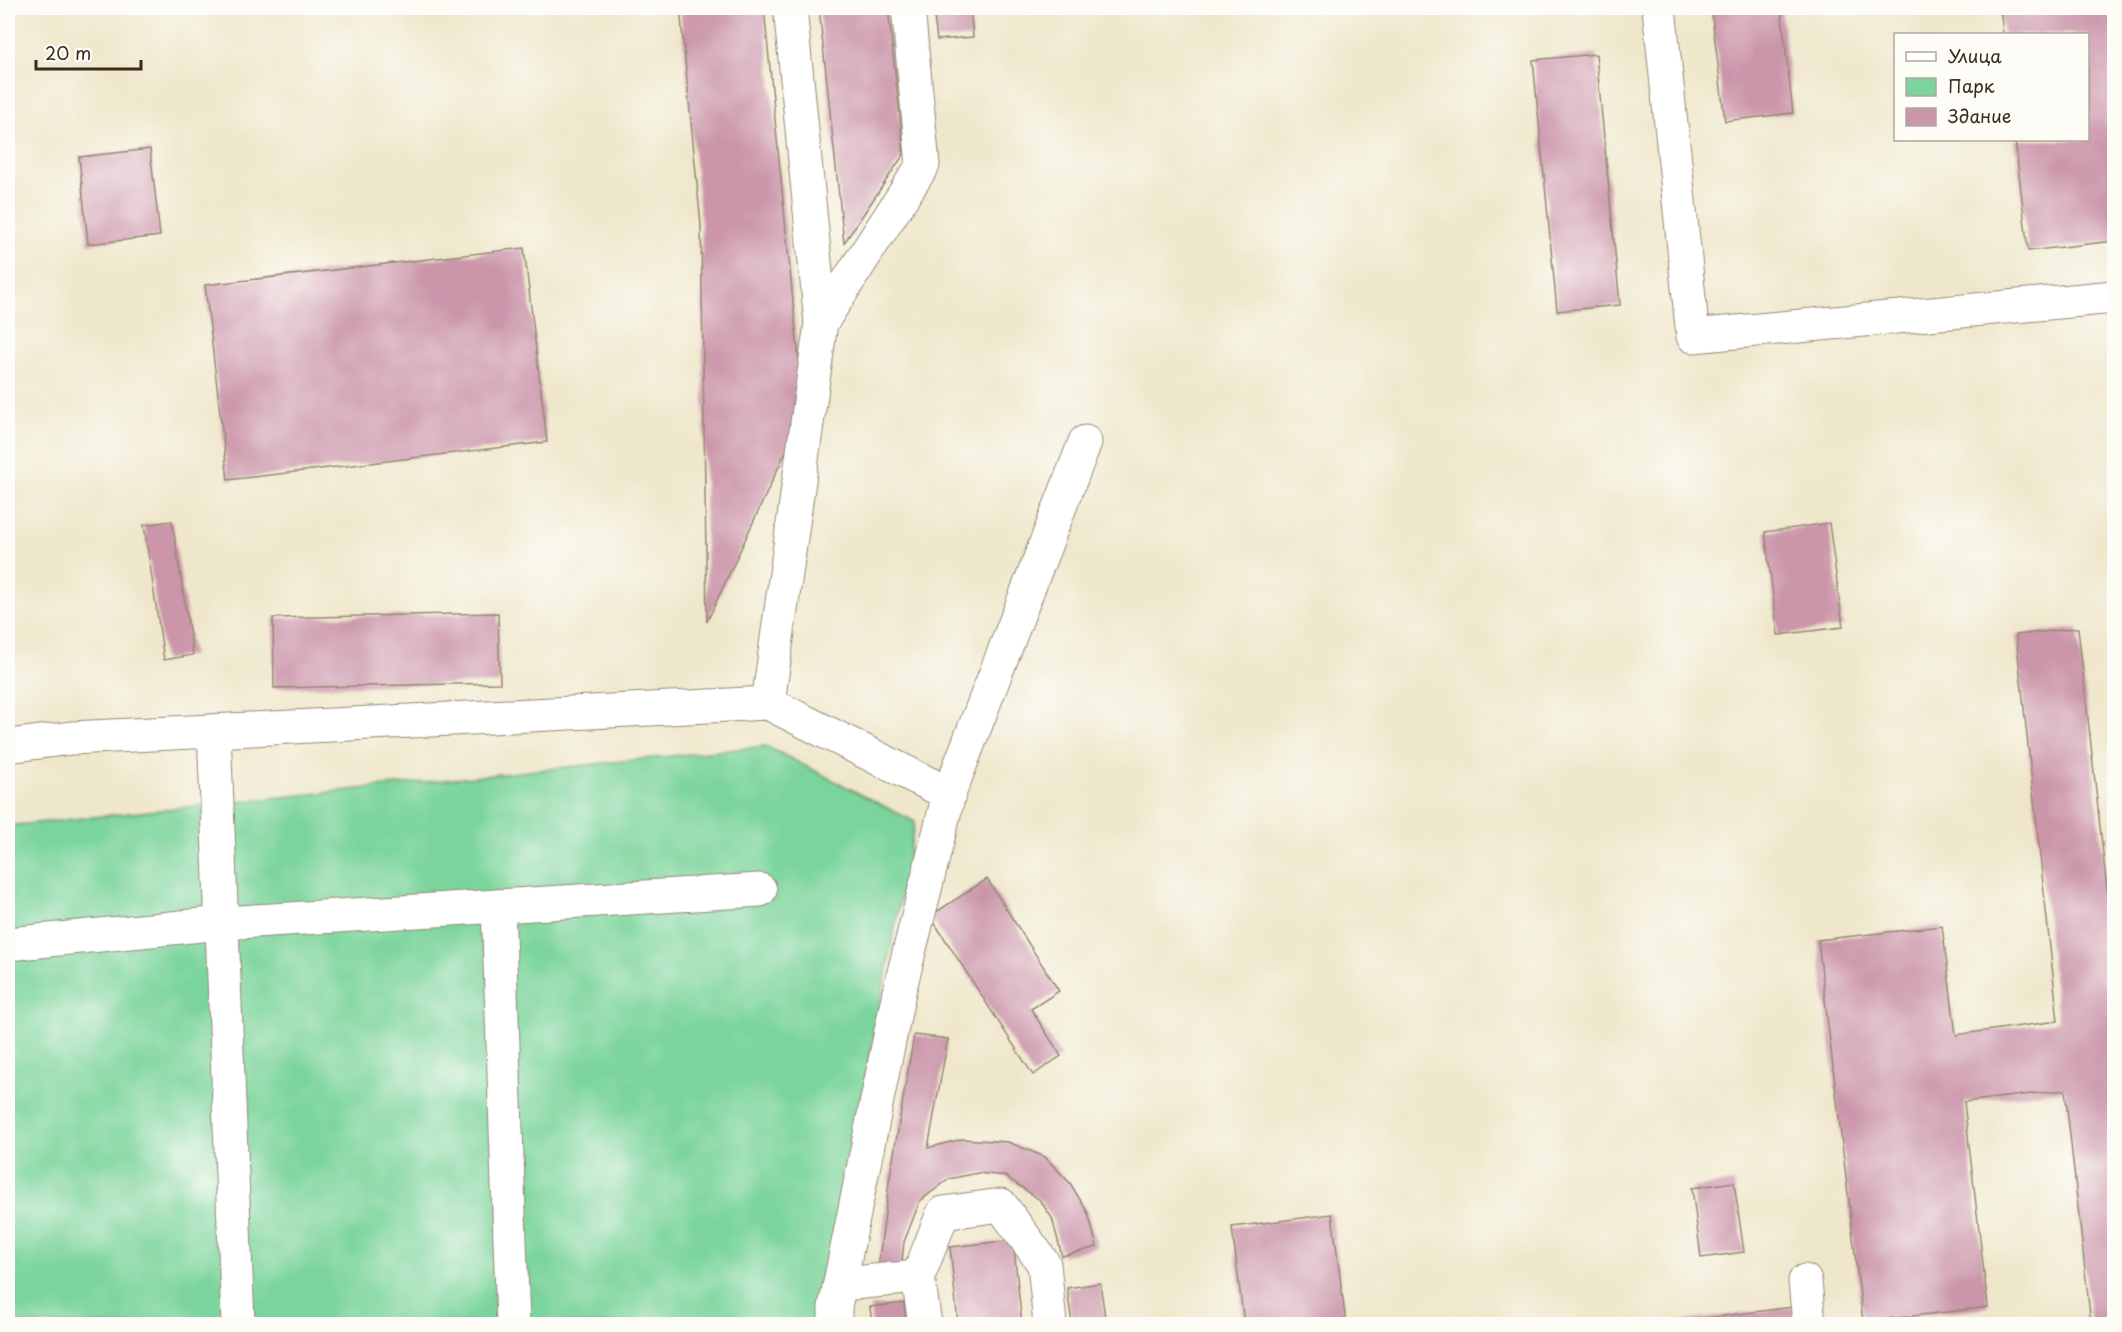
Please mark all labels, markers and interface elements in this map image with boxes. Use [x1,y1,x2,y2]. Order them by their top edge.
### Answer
scale bar [36,33,141,71]
legend [1894,33,2089,141]
text: 20 m [45,39,91,66]
text: Улица [1948,42,2002,69]
text: Парк [1948,72,1995,99]
text: Здание [1948,102,2011,129]

